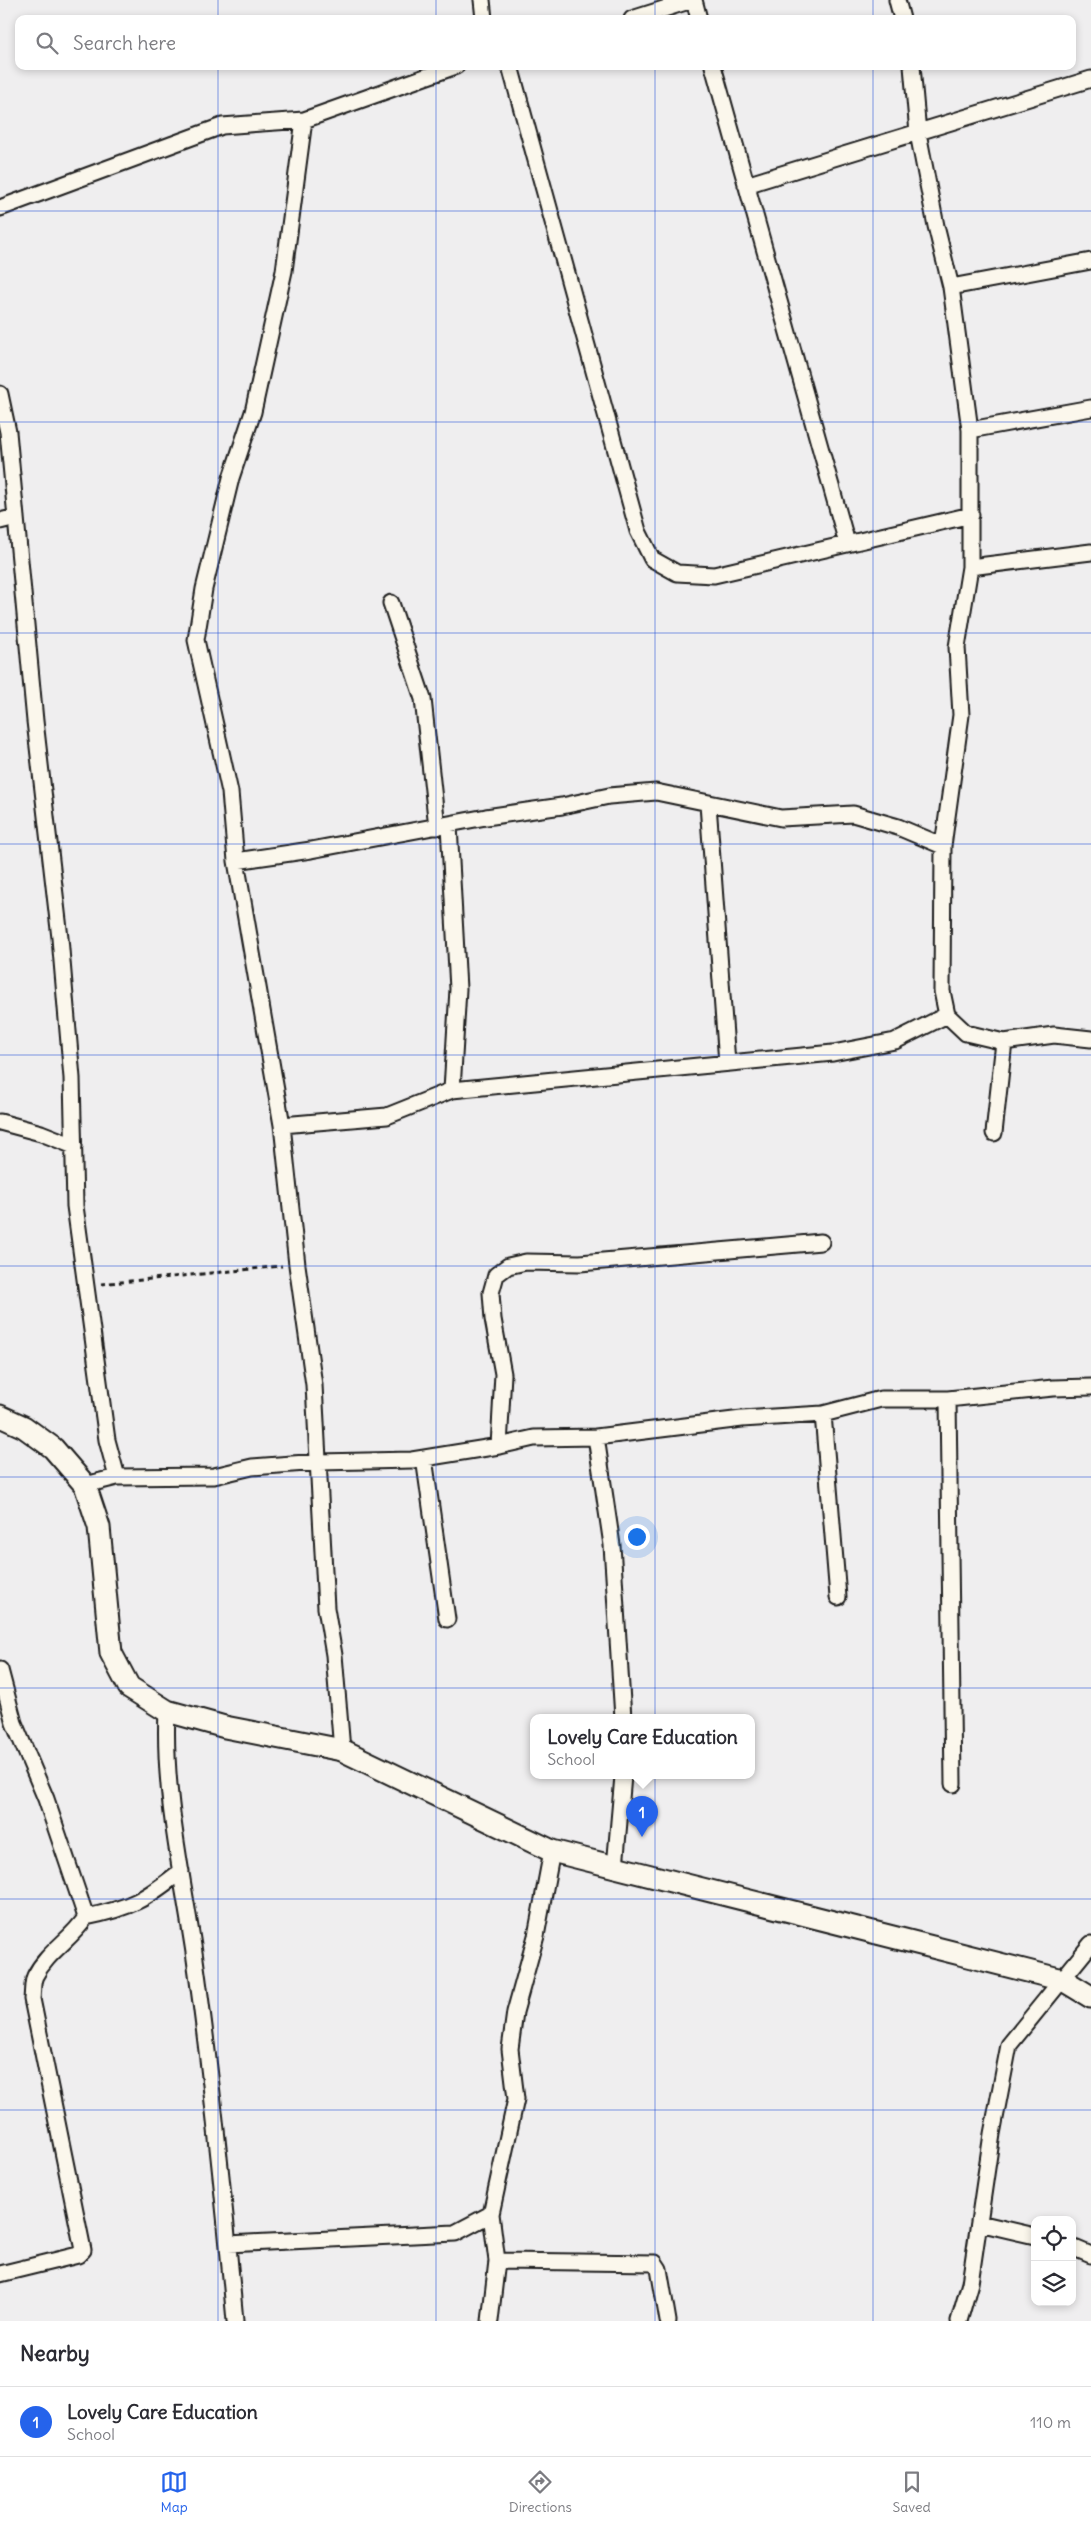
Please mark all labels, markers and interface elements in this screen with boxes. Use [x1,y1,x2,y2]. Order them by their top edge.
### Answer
search box [15,15,1076,70]
icon: search [33,29,61,57]
text: Search here [73,31,176,55]
your location [624,1524,650,1550]
popup [530,1714,755,1779]
text: Lovely Care Education [547,1725,738,1749]
text: School [547,1749,595,1769]
pin: 1 [626,1796,658,1837]
map controls [1031,2216,1076,2306]
button: locate [1031,2216,1076,2261]
button: layers [1031,2261,1076,2306]
text: Nearby [20,2340,90,2367]
text: Lovely Care Education [67,2400,258,2424]
text: 1 [33,2412,39,2432]
text: 110 m [1030,2412,1071,2432]
text: School [67,2424,115,2444]
tab: Map [160,2468,188,2516]
tab: Directions [509,2468,572,2516]
tab: Saved [892,2468,931,2516]

